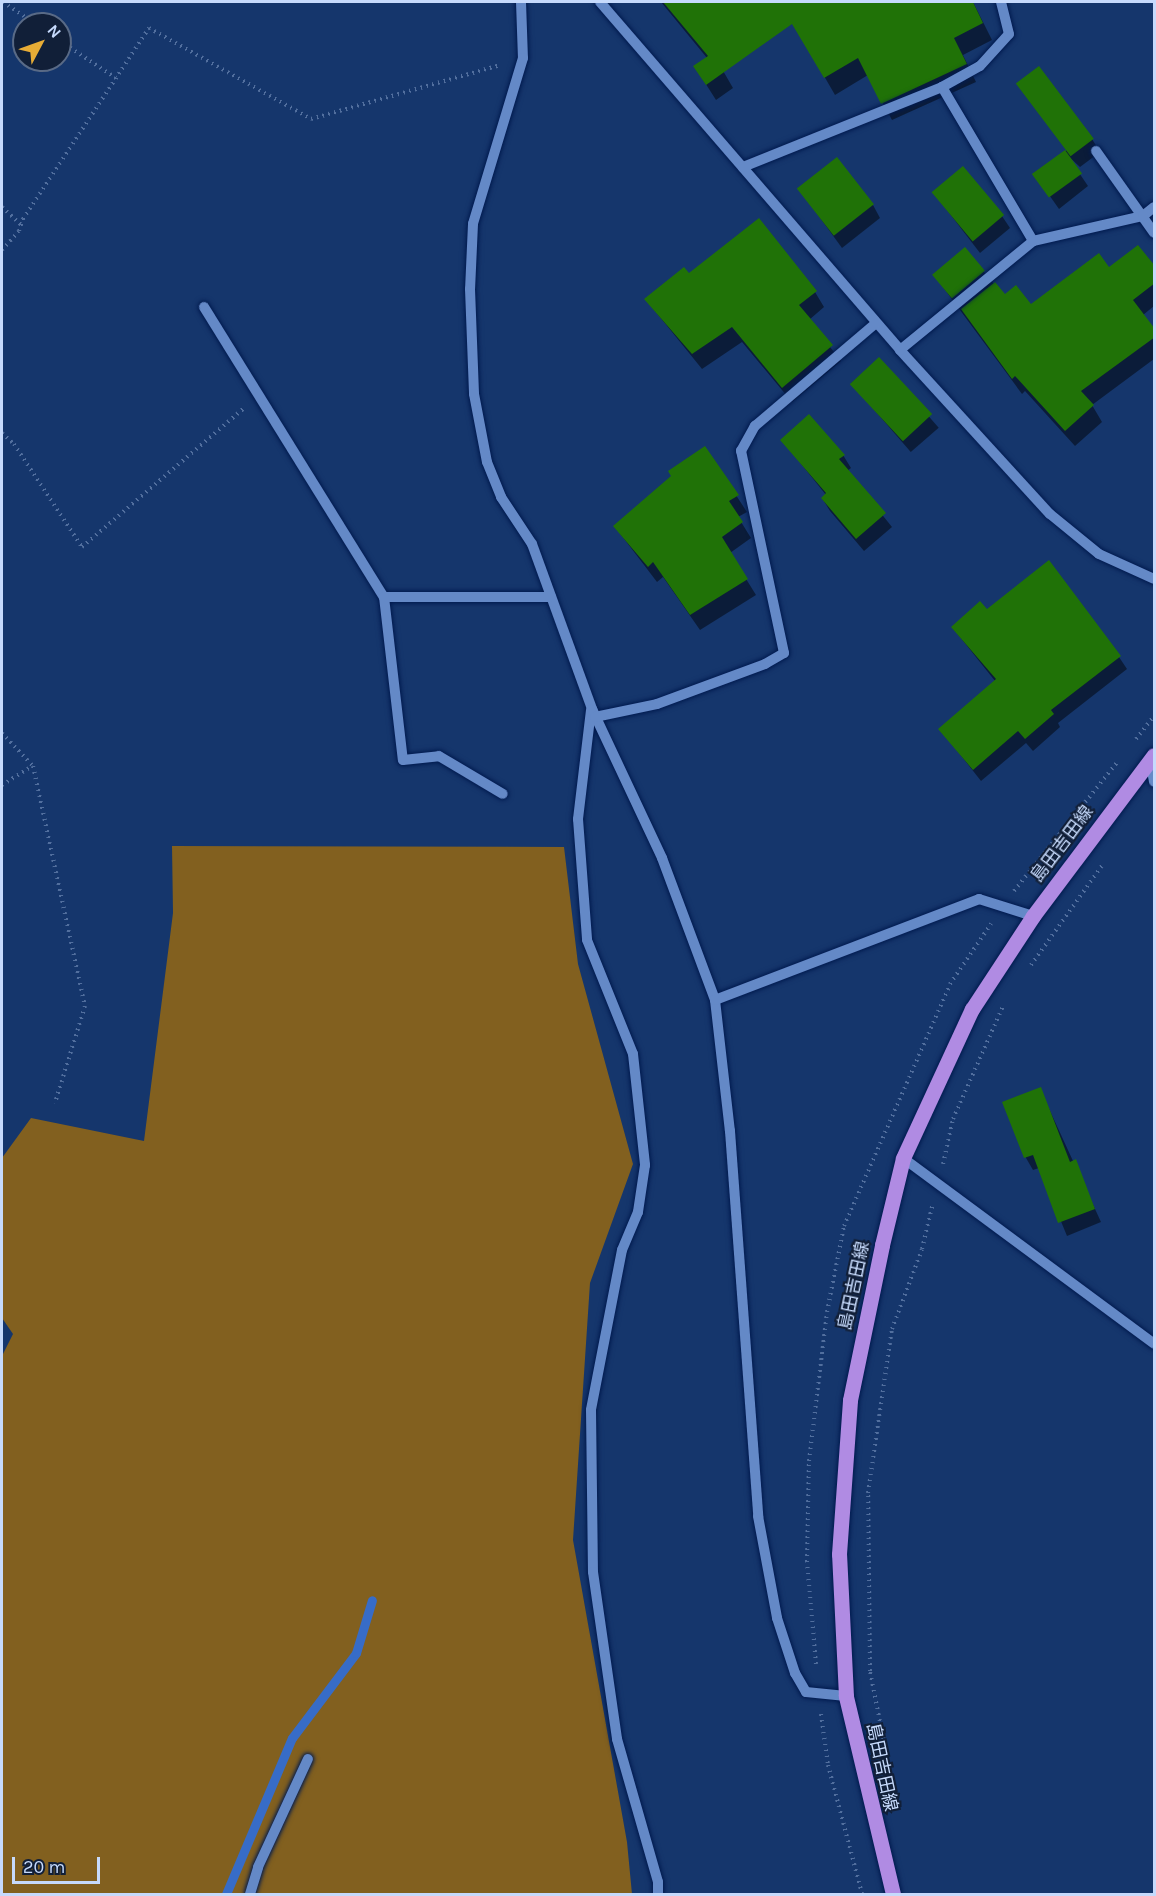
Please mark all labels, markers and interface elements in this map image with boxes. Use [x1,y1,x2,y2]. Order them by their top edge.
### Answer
north arrow [12,12,72,72]
text: N [44,21,65,42]
street label: 島田吉田線 [1026,802,1098,886]
street label: 島田吉田線 [834,1240,874,1332]
street label: 島田吉田線 [862,1721,902,1813]
scale bar [15,1845,104,1883]
text: 20 m [23,1856,65,1878]

